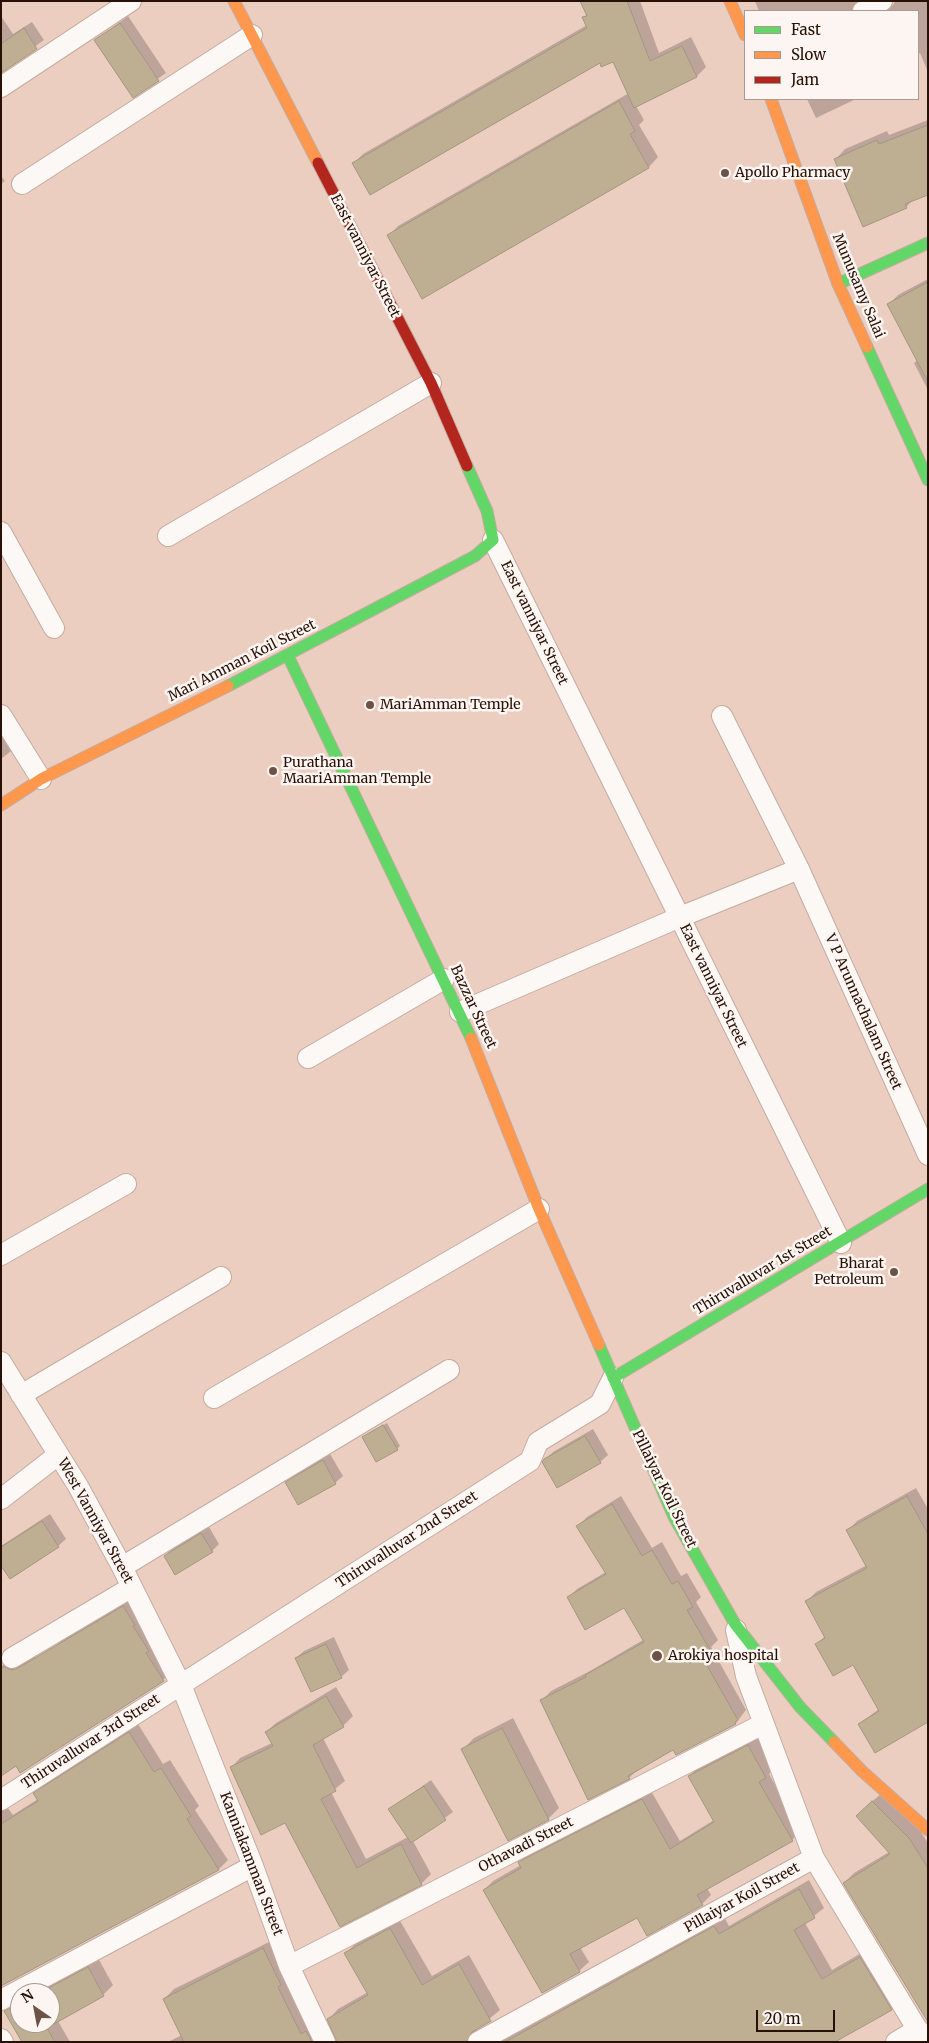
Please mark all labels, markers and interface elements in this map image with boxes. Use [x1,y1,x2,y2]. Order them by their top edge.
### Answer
legend [744,10,919,100]
text: Fast [791,20,821,39]
text: Slow [791,45,826,64]
text: Jam [791,70,819,89]
place label: Apollo Pharmacy [735,165,850,181]
marker: Apollo Pharmacy [719,167,731,179]
street label: East vanniyar Street [327,192,403,320]
street label: Munusamy Salai [828,231,888,341]
street label: East vanniyar Street [497,558,571,688]
street label: Mari Amman Koil Street [165,616,319,706]
place label: MariAmman Temple [380,697,521,713]
marker: MariAmman Temple [364,699,376,711]
place label: Purathana MaariAmman Temple [283,755,431,788]
marker: Purathana MaariAmman Temple [267,765,279,777]
street label: East vanniyar Street [676,921,750,1051]
street label: V P Arunnachalam Street [821,931,905,1093]
street label: Bazzar Street [446,963,500,1051]
street label: Thiruvalluvar 1st Street [691,1223,835,1319]
place label: Bharat Petroleum [814,1256,884,1288]
marker: Bharat Petroleum [888,1266,900,1278]
street label: Pillaiyar Koil Street [628,1427,700,1551]
street label: West Vanniyar Street [54,1455,136,1587]
street label: Thiruvalluvar 2nd Street [333,1488,481,1592]
place label: Arokiya hospital [668,1648,779,1664]
marker: Arokiya hospital [650,1649,664,1663]
street label: Thiruvalluvar 3rd Street [19,1691,163,1793]
street label: Kanniakamman Street [216,1790,286,1938]
street label: Othavadi Street [476,1814,576,1876]
street label: Pillaiyar Koil Street [681,1859,803,1937]
north arrow [10,1983,60,2033]
text: N [18,1986,37,2007]
scale bar [759,2000,838,2032]
text: 20 m [764,2009,801,2028]

